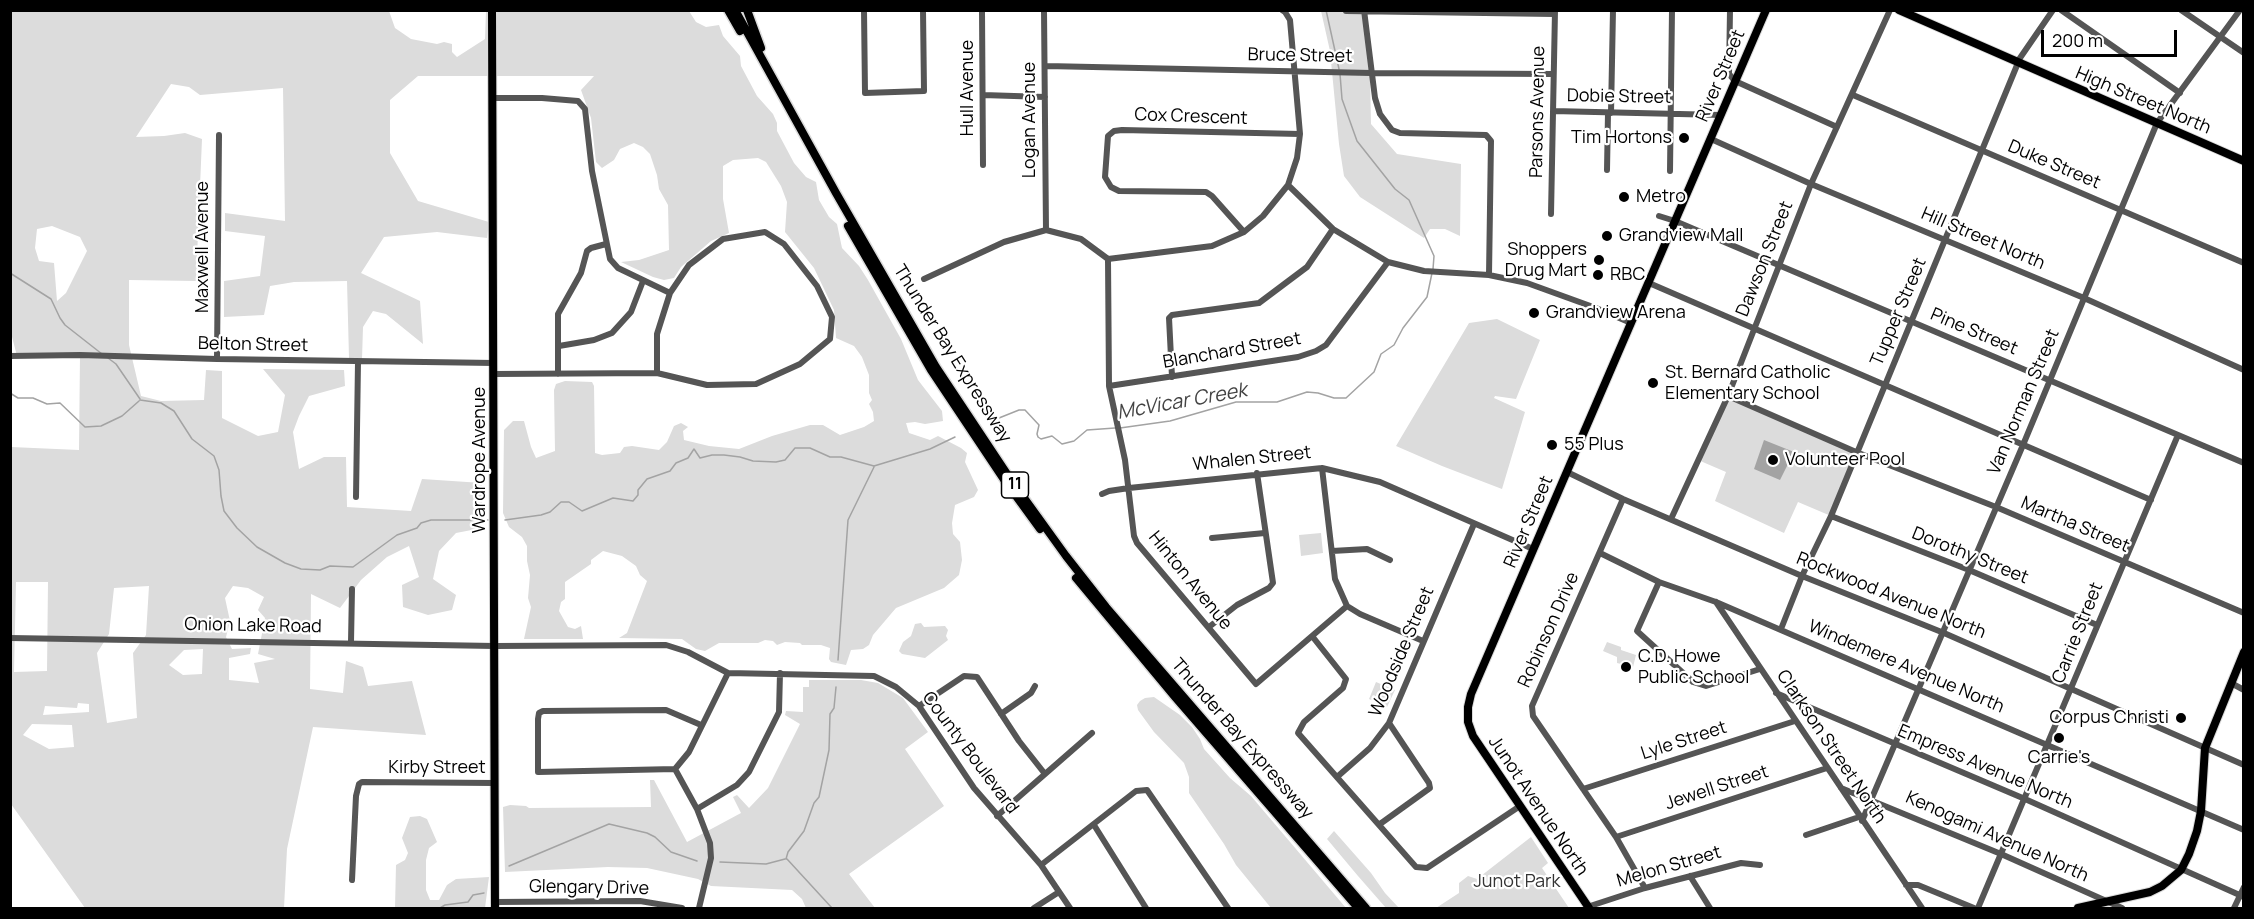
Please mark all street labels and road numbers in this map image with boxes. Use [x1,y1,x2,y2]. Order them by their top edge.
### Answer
street label: River Street [1692,27,1750,125]
street label: Hull Avenue [957,40,979,136]
street label: Bruce Street [1247,44,1353,68]
street label: Parsons Avenue [1526,46,1550,178]
street label: Logan Avenue [1019,62,1041,178]
street label: High Street North [2072,63,2214,139]
street label: Dobie Street [1567,85,1671,109]
street label: Cox Crescent [1134,104,1248,130]
street label: Duke Street [2004,136,2104,194]
street label: Maxwell Avenue [192,181,214,313]
street label: Dawson Street [1732,198,1798,320]
street label: Hill Street North [1918,203,2048,275]
street label: Tupper Street [1867,255,1931,369]
street label: Thunder Bay Expressway [888,261,1016,447]
street label: Pine Street [1927,304,2021,360]
street label: Van Norman Street [1984,326,2064,478]
street label: Blanchard Street [1161,328,1303,374]
street label: Belton Street [198,333,308,357]
street label: Wardrope Avenue [469,387,491,533]
street label: Whalen Street [1192,442,1312,476]
road number: 11 [1002,472,1028,498]
street label: River Street [1500,473,1558,571]
street label: Martha Street [2017,492,2133,558]
street label: Dorothy Street [1909,523,2031,589]
street label: Hinton Avenue [1144,527,1236,635]
street label: Rockwood Avenue North [1793,548,1989,644]
street label: Robinson Drive [1514,569,1584,691]
street label: Carrie Street [2048,579,2108,687]
street label: Woodside Street [1365,584,1439,720]
street label: Onion Lake Road [184,614,322,638]
street label: Windemere Avenue North [1805,616,2007,718]
street label: Thunder Bay Expressway [1166,654,1318,824]
street label: Clarkson Street North [1772,666,1890,828]
street label: County Boulevard [917,688,1023,818]
street label: Lyle Street [1638,717,1730,765]
street label: Empress Avenue North [1894,720,2076,814]
street label: Junot Avenue North [1483,732,1593,880]
street label: Kirby Street [388,757,486,779]
street label: Jewell Street [1663,761,1771,815]
street label: Kenogami Avenue North [1902,787,2092,887]
street label: Melon Street [1614,842,1724,892]
street label: Glengary Drive [529,876,649,900]

